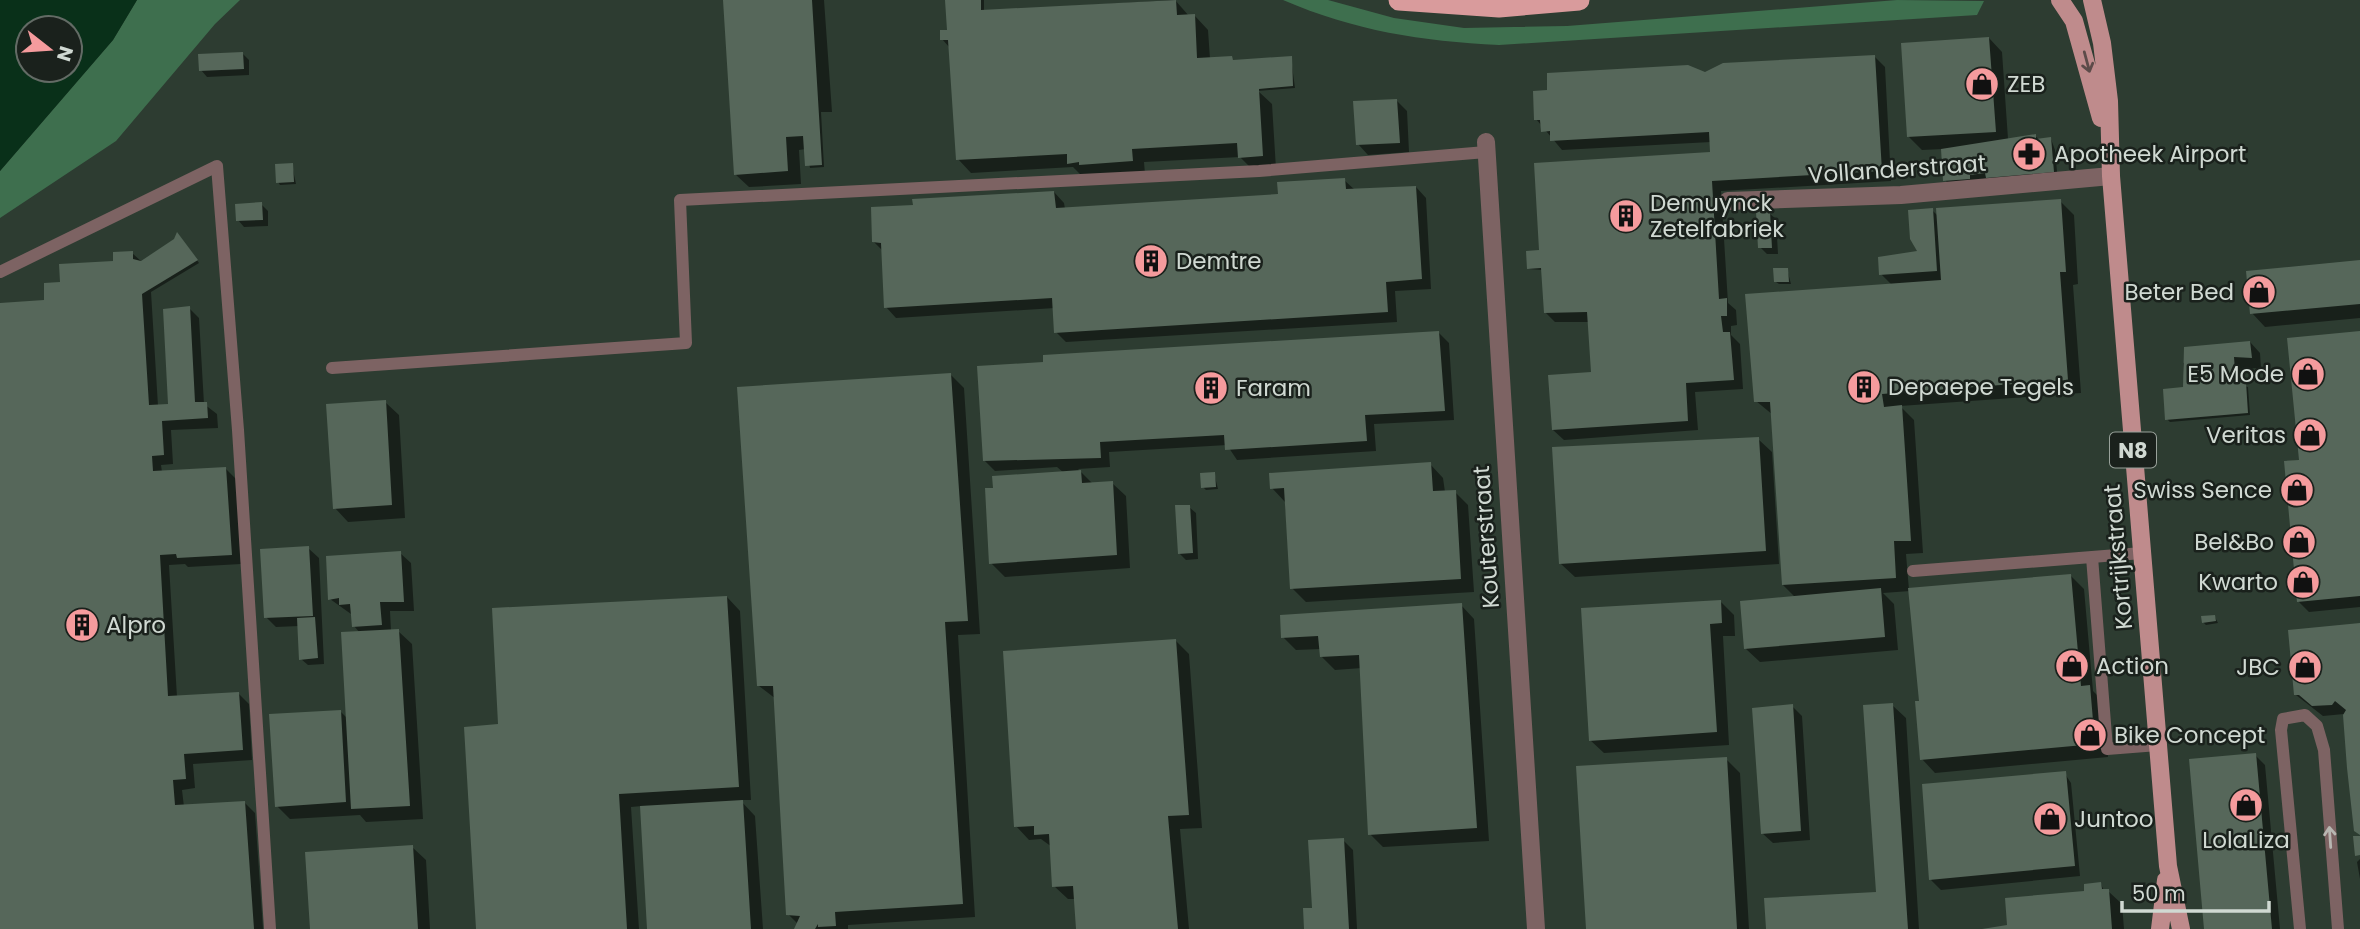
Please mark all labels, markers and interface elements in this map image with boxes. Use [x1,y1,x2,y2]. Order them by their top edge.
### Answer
north arrow [14,14,84,84]
text: N [50,43,80,65]
one-way arrow [2082,51,2095,73]
shop icon: ZEB [1963,65,2001,103]
place label: ZEB [2007,68,2045,100]
pharmacy icon: Apotheek Airport [2010,135,2048,173]
place label: Apotheek Airport [2054,138,2246,170]
street label: Vollanderstraat [1807,147,1987,191]
place label: Demuynck Zetelfabriek [1650,187,1784,245]
building icon: Demuynck Zetelfabriek [1607,197,1645,235]
building icon: Demtre [1132,242,1170,280]
place label: Demtre [1176,245,1261,277]
shop icon: Beter Bed [2240,273,2278,311]
place label: Beter Bed [2124,276,2234,308]
shop icon: E5 Mode [2289,355,2327,393]
place label: E5 Mode [2187,358,2284,390]
building icon: Depaepe Tegels [1845,368,1883,406]
building icon: Faram [1192,369,1230,407]
place label: Depaepe Tegels [1888,371,2074,403]
place label: Faram [1236,372,1311,404]
shop icon: Veritas [2291,416,2329,454]
place label: Veritas [2206,419,2286,451]
road number: N8 [2110,433,2156,468]
street label: Kouterstraat [1465,465,1507,609]
shop icon: Swiss Sence [2278,471,2316,509]
place label: Swiss Sence [2133,474,2272,506]
street label: Kortrijkstraat [2096,483,2140,631]
shop icon: Bel&Bo [2280,523,2318,561]
place label: Bel&Bo [2194,526,2274,558]
shop icon: Kwarto [2284,563,2322,601]
place label: Kwarto [2198,566,2278,598]
building icon: Alpro [63,606,101,644]
place label: Alpro [106,609,166,641]
shop icon: Action [2053,647,2091,685]
shop icon: JBC [2286,648,2324,686]
place label: Action [2096,650,2169,682]
place label: JBC [2236,651,2280,683]
shop icon: Bike Concept [2071,716,2109,754]
place label: Bike Concept [2114,719,2265,751]
shop icon: LolaLiza [2227,786,2265,824]
shop icon: Juntoo [2031,800,2069,838]
place label: Juntoo [2074,803,2153,835]
place label: LolaLiza [2202,824,2290,856]
one-way arrow [2323,826,2336,848]
scale bar [2122,870,2269,914]
text: 50 m [2132,879,2186,908]

